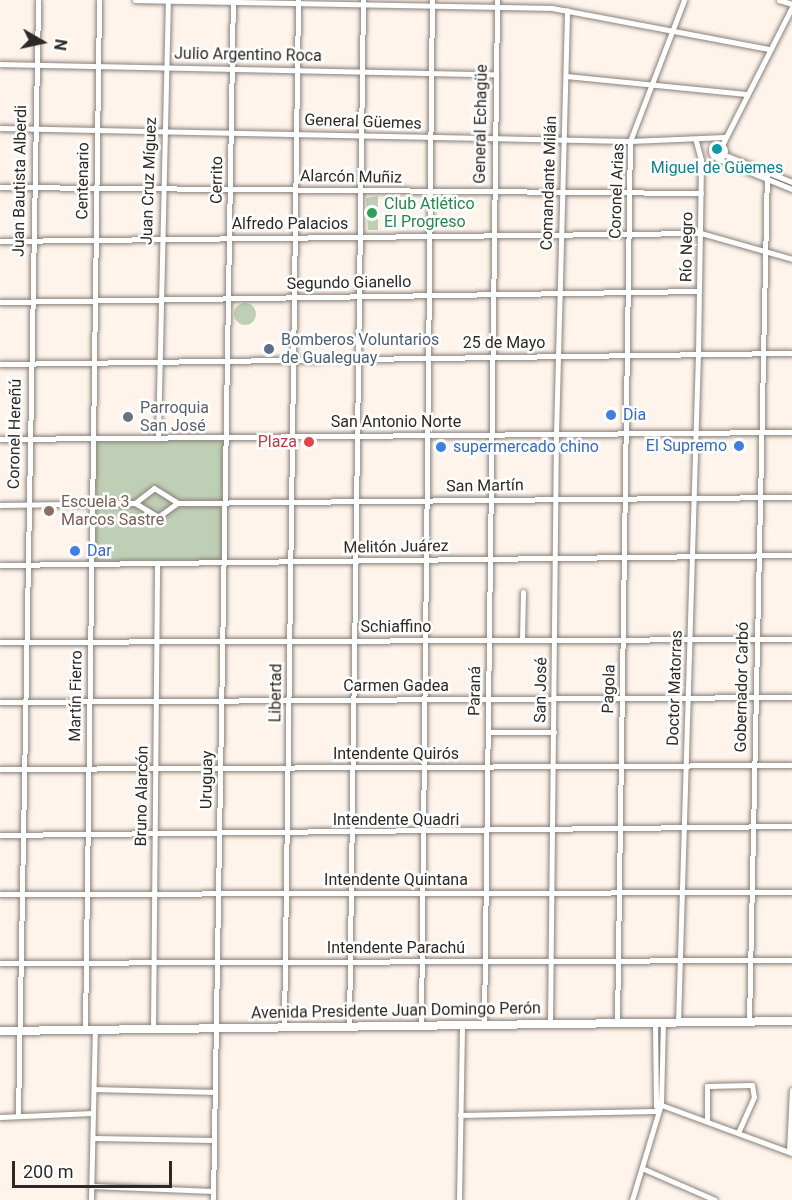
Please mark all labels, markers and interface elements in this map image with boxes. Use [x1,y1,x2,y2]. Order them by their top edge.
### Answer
north arrow [12,12,72,72]
text: N [50,38,71,52]
street label: Julio Argentino Roca [174,44,322,66]
street label: General Echagüe [470,64,492,184]
street label: Juan Bautista Alberdi [9,105,31,257]
street label: General Güemes [304,110,422,134]
street label: Comandante Milán [537,115,561,251]
street label: Juan Cruz Míguez [137,117,161,245]
street label: Centenario [73,142,93,220]
marker: Miguel de Güemes [710,142,724,156]
street label: Coronel Arias [606,143,628,239]
street label: Cerrito [207,156,227,204]
place label: Miguel de Güemes [651,158,783,178]
street label: Alarcón Muñiz [300,167,402,187]
place label: Club Atlético El Progreso [384,194,475,232]
marker: Club Atlético El Progreso [365,206,379,220]
street label: Río Negro [677,212,697,282]
street label: Alfredo Palacios [232,214,348,234]
street label: Segundo Gianello [287,272,411,294]
place label: Bomberos Voluntarios de Gualeguay [281,330,439,368]
street label: 25 de Mayo [463,333,545,353]
marker: Bomberos Voluntarios de Gualeguay [262,342,276,356]
street label: Coronel Hereñú [4,379,26,489]
place label: Parroquia San José [140,398,209,436]
place label: Dia [623,405,646,425]
marker: Dia [604,408,618,422]
marker: Parroquia San José [121,410,135,424]
street label: San Antonio Norte [331,412,461,432]
place label: Plaza [258,432,297,452]
marker: Plaza [302,435,316,449]
place label: El Supremo [646,436,727,456]
place label: supermercado chino [453,437,599,457]
marker: El Supremo [732,439,746,453]
marker: supermercado chino [434,440,448,454]
street label: San Martín [446,476,524,496]
place label: Escuela 3 Marcos Sastre [61,492,164,530]
marker: Escuela 3 Marcos Sastre [42,504,56,518]
street label: Melitón Juárez [343,536,449,558]
place label: Dar [87,541,112,561]
marker: Dar [68,544,82,558]
street label: Schiaffino [361,617,431,637]
street label: Gobernador Carbó [731,622,753,752]
street label: Doctor Matorras [663,630,687,746]
street label: Martín Fierro [66,650,86,742]
street label: San José [531,657,551,723]
street label: Libertad [266,663,286,723]
street label: Pagola [599,664,619,714]
street label: Paraná [465,666,485,716]
street label: Carmen Gadea [343,676,449,696]
street label: Intendente Quirós [333,744,459,764]
street label: Bruno Alarcón [132,745,152,847]
street label: Uruguay [197,751,217,809]
street label: Intendente Quadri [333,810,459,830]
street label: Intendente Quintana [324,870,468,890]
street label: Intendente Parachú [327,938,465,958]
street label: Avenida Presidente Juan Domingo Perón [251,999,541,1023]
scale bar [15,1149,176,1187]
text: 200 m [23,1161,74,1182]

